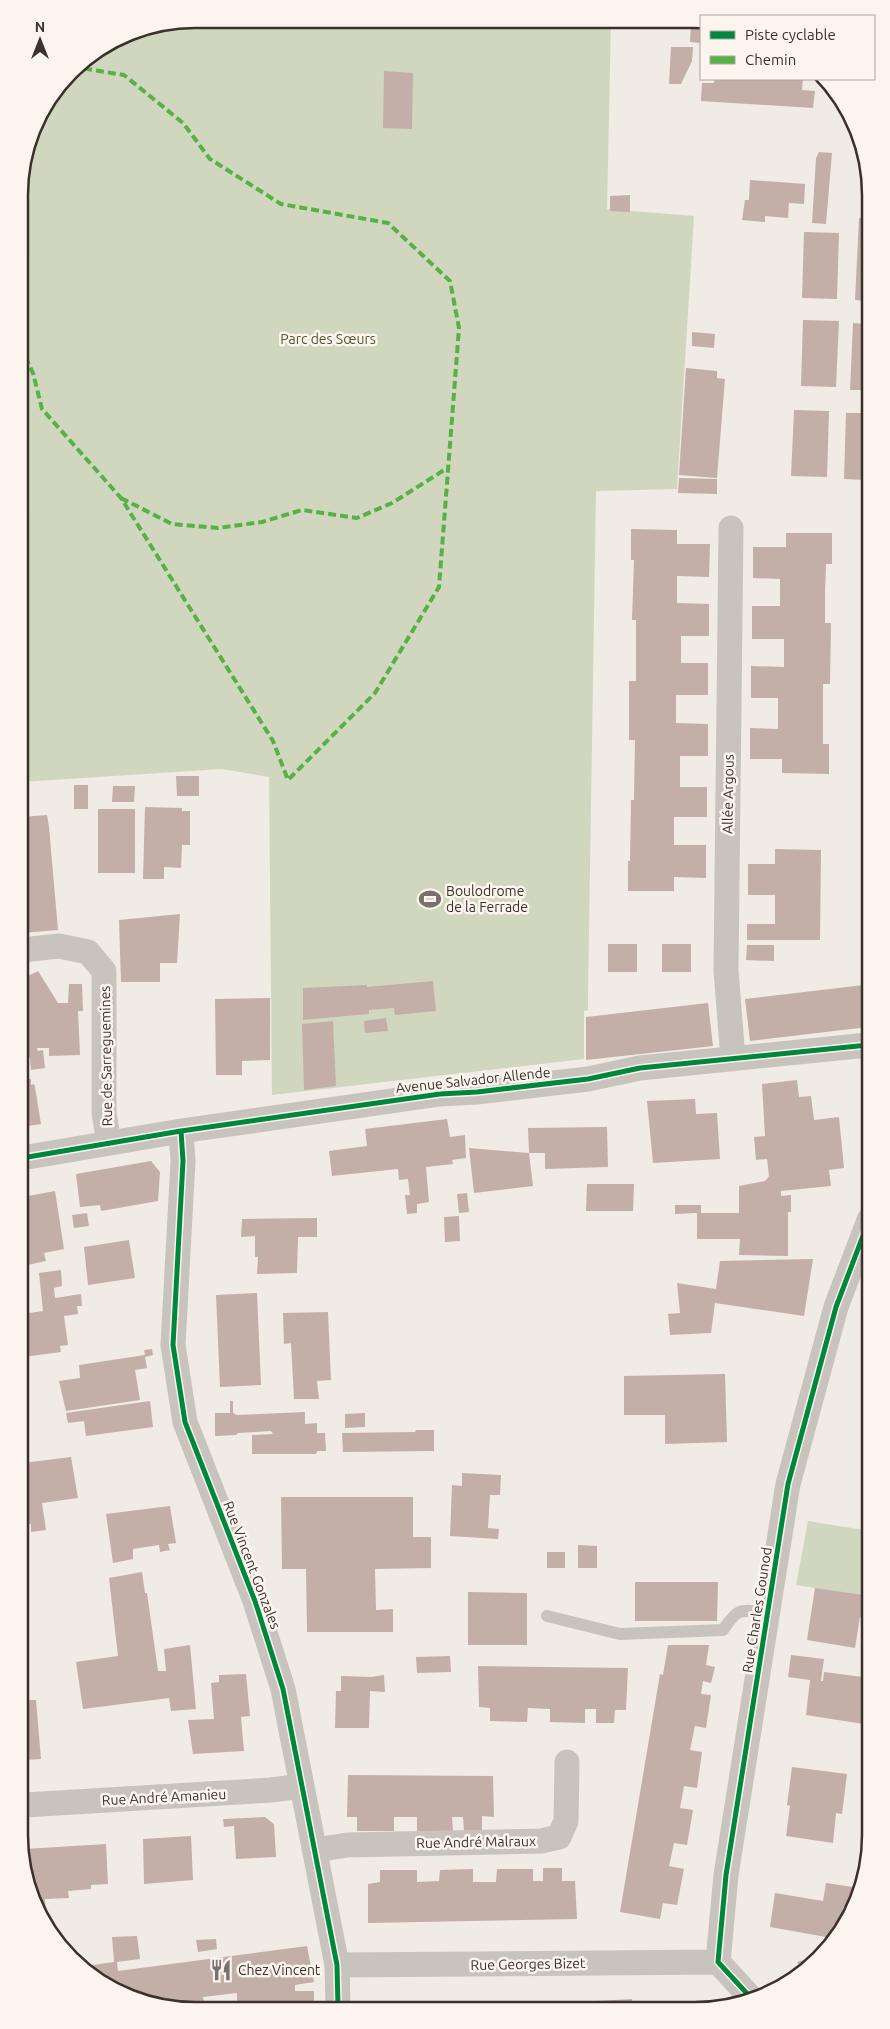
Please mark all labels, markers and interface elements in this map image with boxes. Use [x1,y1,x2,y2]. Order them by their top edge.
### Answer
north arrow [15,15,65,65]
legend [700,15,875,80]
text: N [35,19,45,35]
text: Piste cyclable [745,26,836,43]
text: Chemin [745,51,796,68]
park label: Parc des Sœurs [280,331,376,347]
street label: Allée Argous [719,754,737,834]
place label: Boulodrome de la Ferrade [446,883,528,915]
sports icon: Boulodrome de la Ferrade [417,886,443,912]
street label: Rue de Sarreguemines [97,986,115,1126]
street label: Avenue Salvador Allende [395,1064,551,1096]
street label: Rue Vincent Gonzales [220,1499,284,1631]
street label: Rue Charles Gounod [739,1546,775,1674]
street label: Rue André Amanieu [101,1786,227,1808]
street label: Rue André Malraux [416,1833,536,1851]
street label: Rue Georges Bizet [470,1955,586,1973]
restaurant icon: Chez Vincent [208,1957,234,1983]
place label: Chez Vincent [238,1962,321,1978]

